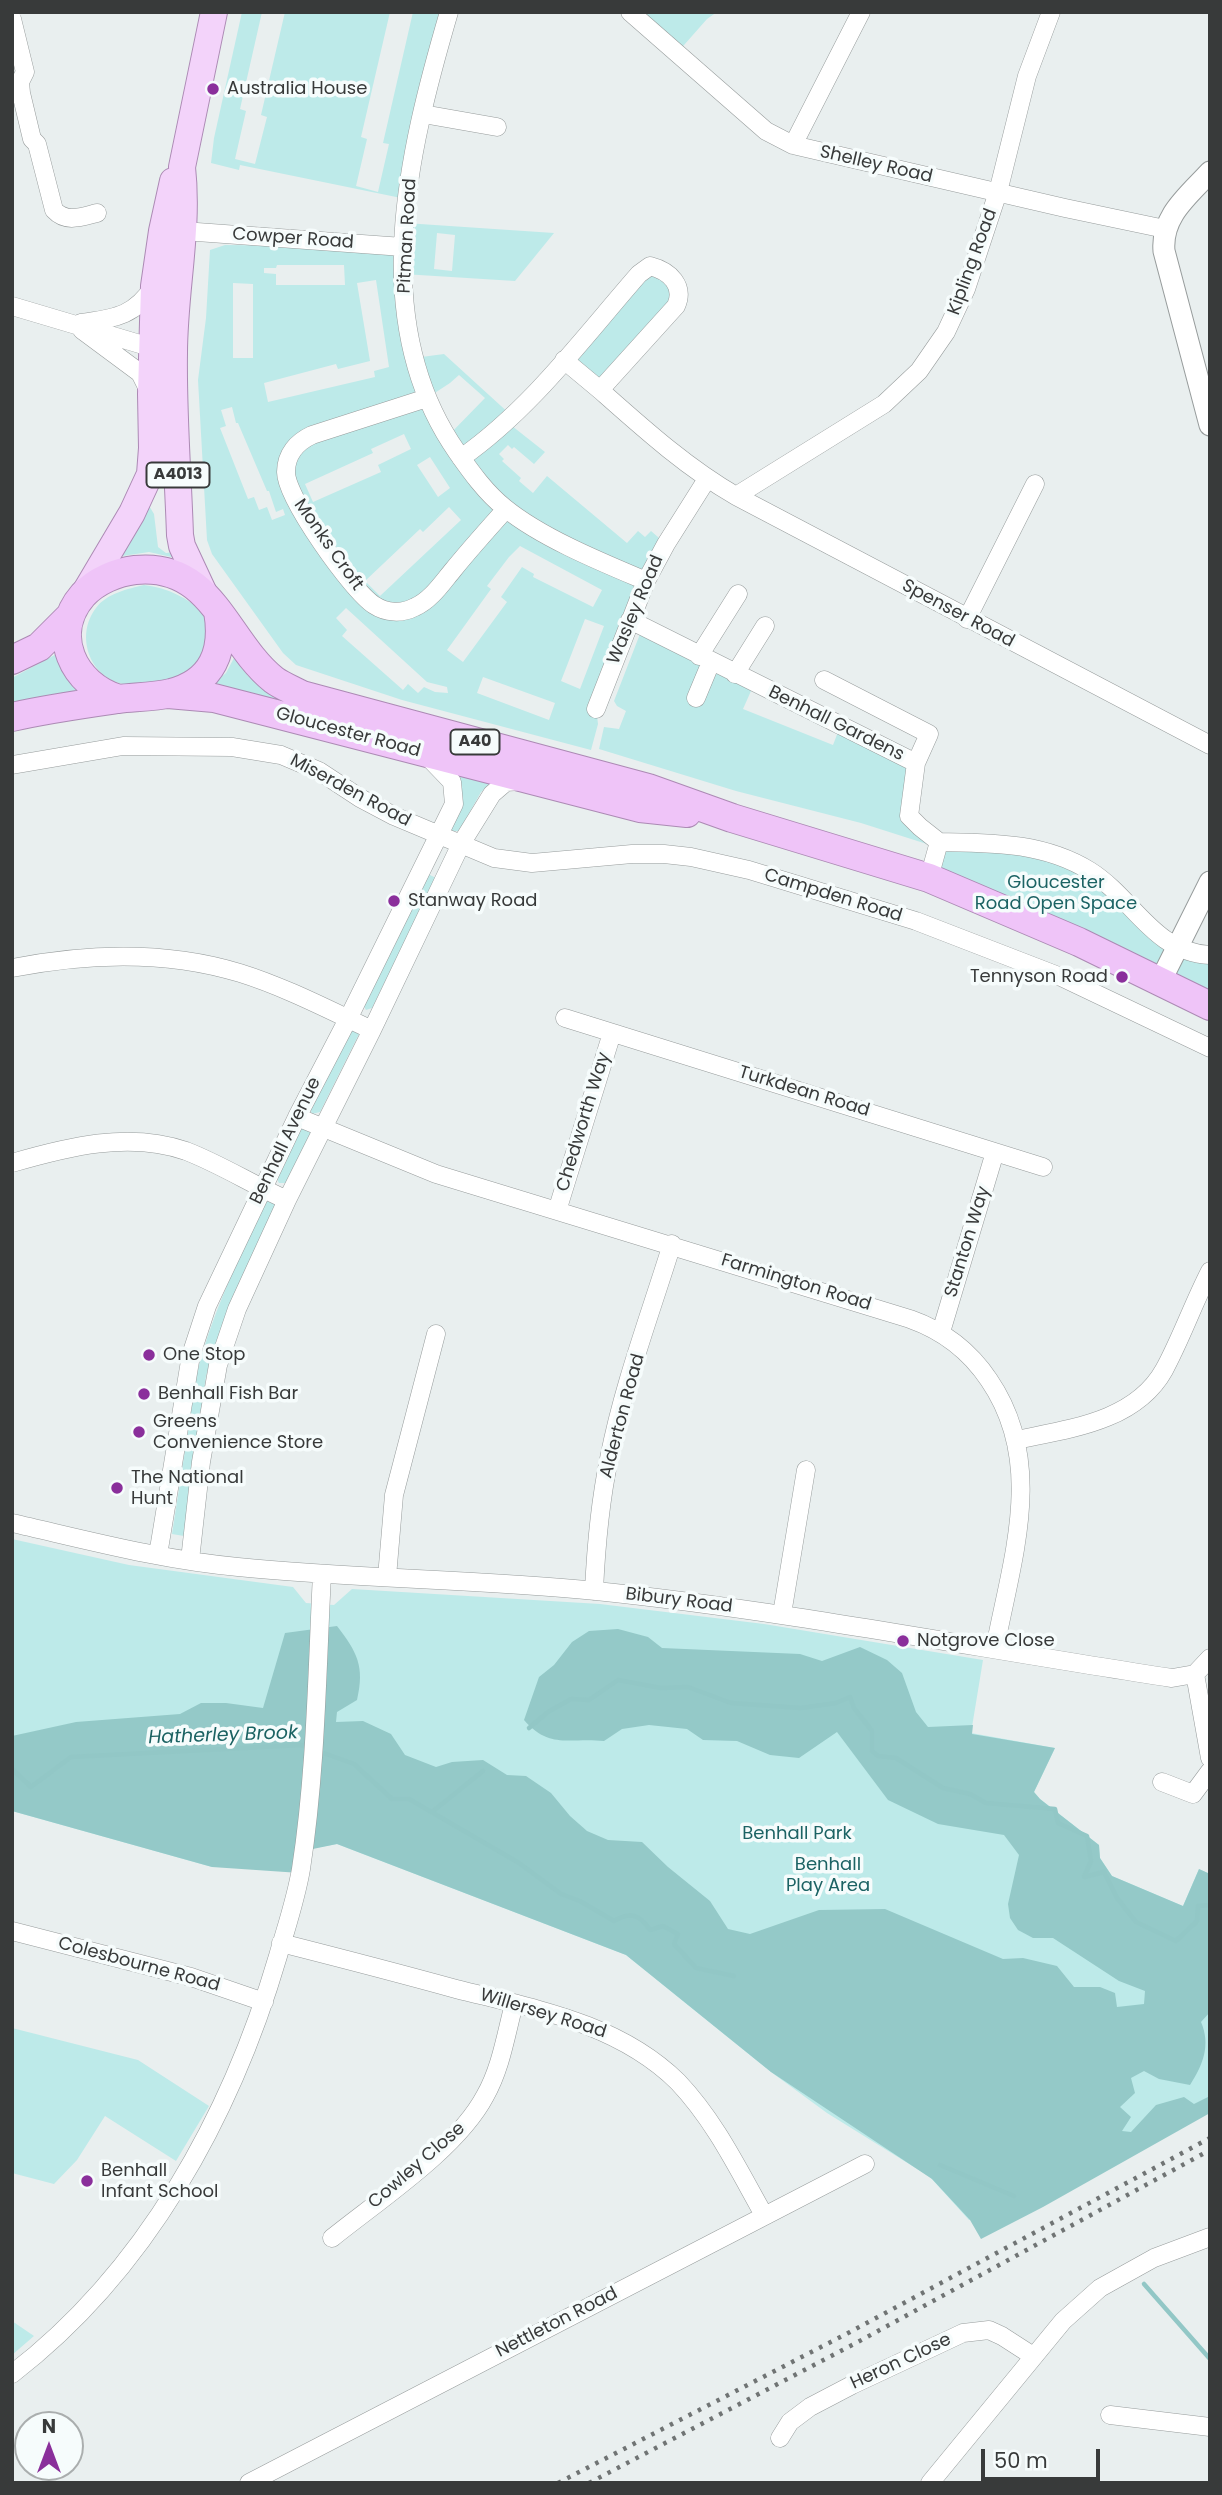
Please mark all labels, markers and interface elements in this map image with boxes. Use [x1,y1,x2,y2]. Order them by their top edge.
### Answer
place label: Australia House [227,78,367,100]
marker: Australia House [205,81,221,97]
street label: Shelley Road [818,142,934,188]
street label: Pitman Road [394,178,422,294]
street label: Kipling Road [944,206,1002,318]
street label: Cowper Road [231,224,355,254]
road number: A4013 [146,462,210,488]
street label: Monks Croft [289,495,367,595]
street label: Wasley Road [603,552,669,668]
street label: Spenser Road [898,575,1018,653]
street label: Benhall Gardens [765,682,907,766]
street label: Gloucester Road [273,703,423,763]
road number: A40 [450,730,500,754]
street label: Miserden Road [286,750,414,832]
street label: Campden Road [761,865,905,927]
park label: Gloucester Road Open Space [975,872,1137,914]
place label: Stanway Road [408,890,537,912]
marker: Stanway Road [386,893,402,909]
place label: Tennyson Road [970,966,1108,988]
marker: Tennyson Road [1114,969,1130,985]
street label: Chedworth Way [553,1050,615,1194]
street label: Turkdean Road [736,1062,872,1122]
street label: Benhall Avenue [246,1074,326,1208]
street label: Stanton Way [941,1184,995,1300]
street label: Farmington Road [718,1250,874,1316]
place label: One Stop [163,1344,245,1366]
marker: One Stop [141,1347,157,1363]
street label: Alderton Road [596,1351,650,1481]
place label: Benhall Fish Bar [158,1383,298,1405]
marker: Benhall Fish Bar [136,1386,152,1402]
place label: Greens Convenience Store [153,1411,323,1454]
marker: Greens Convenience Store [131,1424,147,1440]
place label: The National Hunt [131,1467,244,1510]
marker: The National Hunt [109,1480,125,1496]
street label: Bibury Road [624,1584,734,1618]
place label: Notgrove Close [917,1630,1055,1652]
marker: Notgrove Close [895,1633,911,1649]
water label: Hatherley Brook [148,1722,298,1750]
park label: Benhall Park [742,1823,852,1845]
park label: Benhall Play Area [786,1854,870,1896]
street label: Colesbourne Road [56,1933,222,1997]
street label: Willersey Road [477,1985,609,2043]
street label: Cowley Close [364,2118,470,2214]
place label: Benhall Infant School [101,2160,218,2202]
marker: Benhall Infant School [79,2173,95,2189]
street label: Nettleton Road [493,2283,621,2363]
street label: Heron Close [847,2329,955,2395]
north arrow [14,2411,84,2481]
text: N [42,2413,56,2440]
scale bar [984,2436,1103,2480]
text: 50 m [994,2446,1048,2475]

